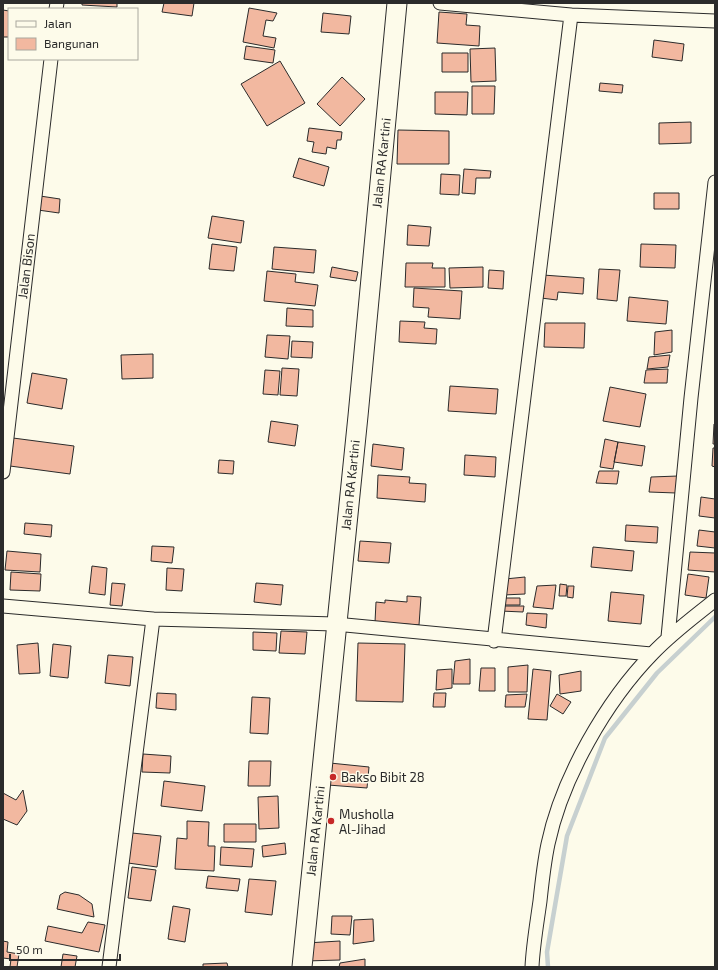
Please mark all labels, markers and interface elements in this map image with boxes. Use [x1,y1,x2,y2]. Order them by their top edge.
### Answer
legend [8,8,138,60]
text: Jalan [44,16,72,30]
text: Bangunan [44,36,99,50]
street label: Jalan RA Kartini [368,117,394,209]
street label: Jalan Bison [14,232,38,300]
street label: Jalan RA Kartini [337,439,363,531]
place label: Bakso Bibit 28 [341,769,425,785]
marker: Bakso Bibit 28 [328,772,338,782]
street label: Jalan RA Kartini [302,785,328,877]
place label: Musholla Al-Jihad [339,806,394,837]
marker: Musholla Al-Jihad [326,816,336,826]
scale bar [10,936,120,962]
text: 50 m [16,942,43,956]

